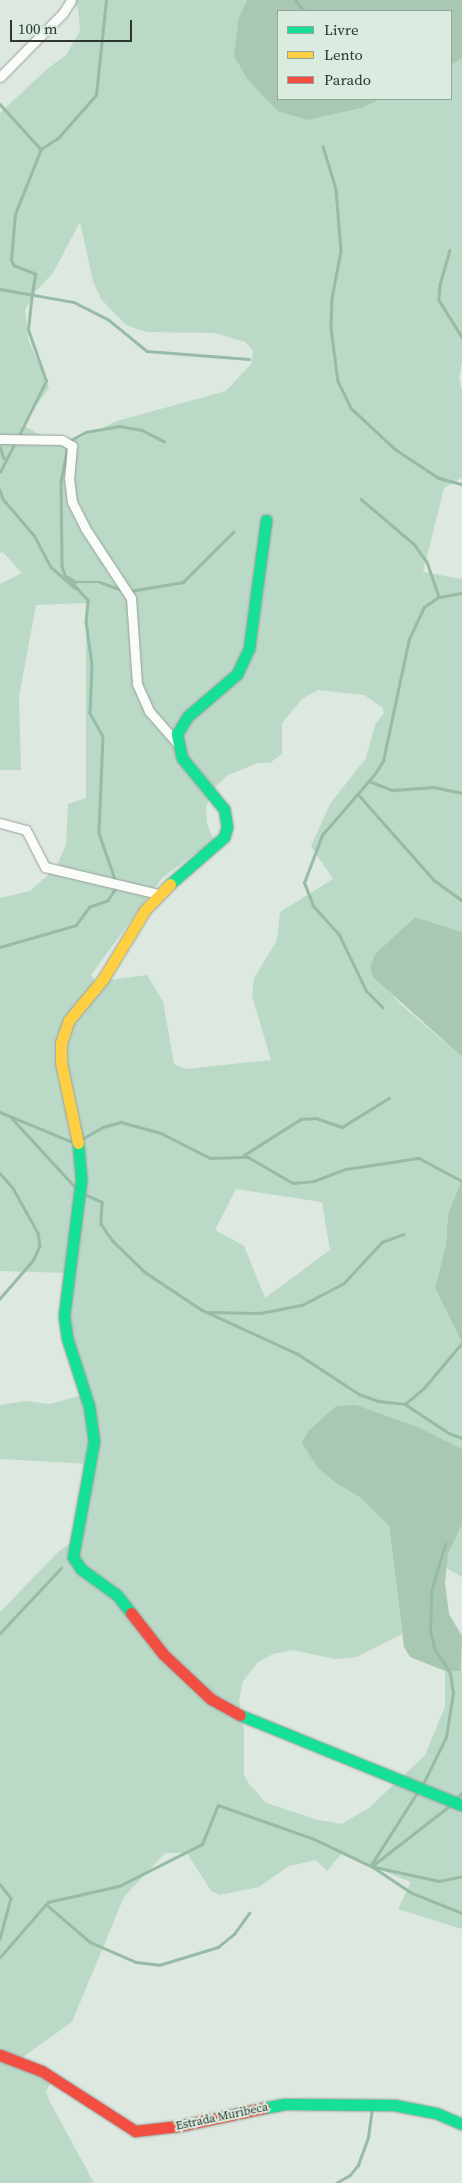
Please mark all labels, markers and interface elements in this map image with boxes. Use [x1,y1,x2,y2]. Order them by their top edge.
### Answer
scale bar [12,10,135,42]
legend [277,10,452,100]
text: 100 m [18,18,58,39]
text: Livre [324,19,359,40]
text: Lento [324,44,363,65]
text: Parado [324,69,371,90]
street label: Estrada Muribeca [174,2100,270,2134]

